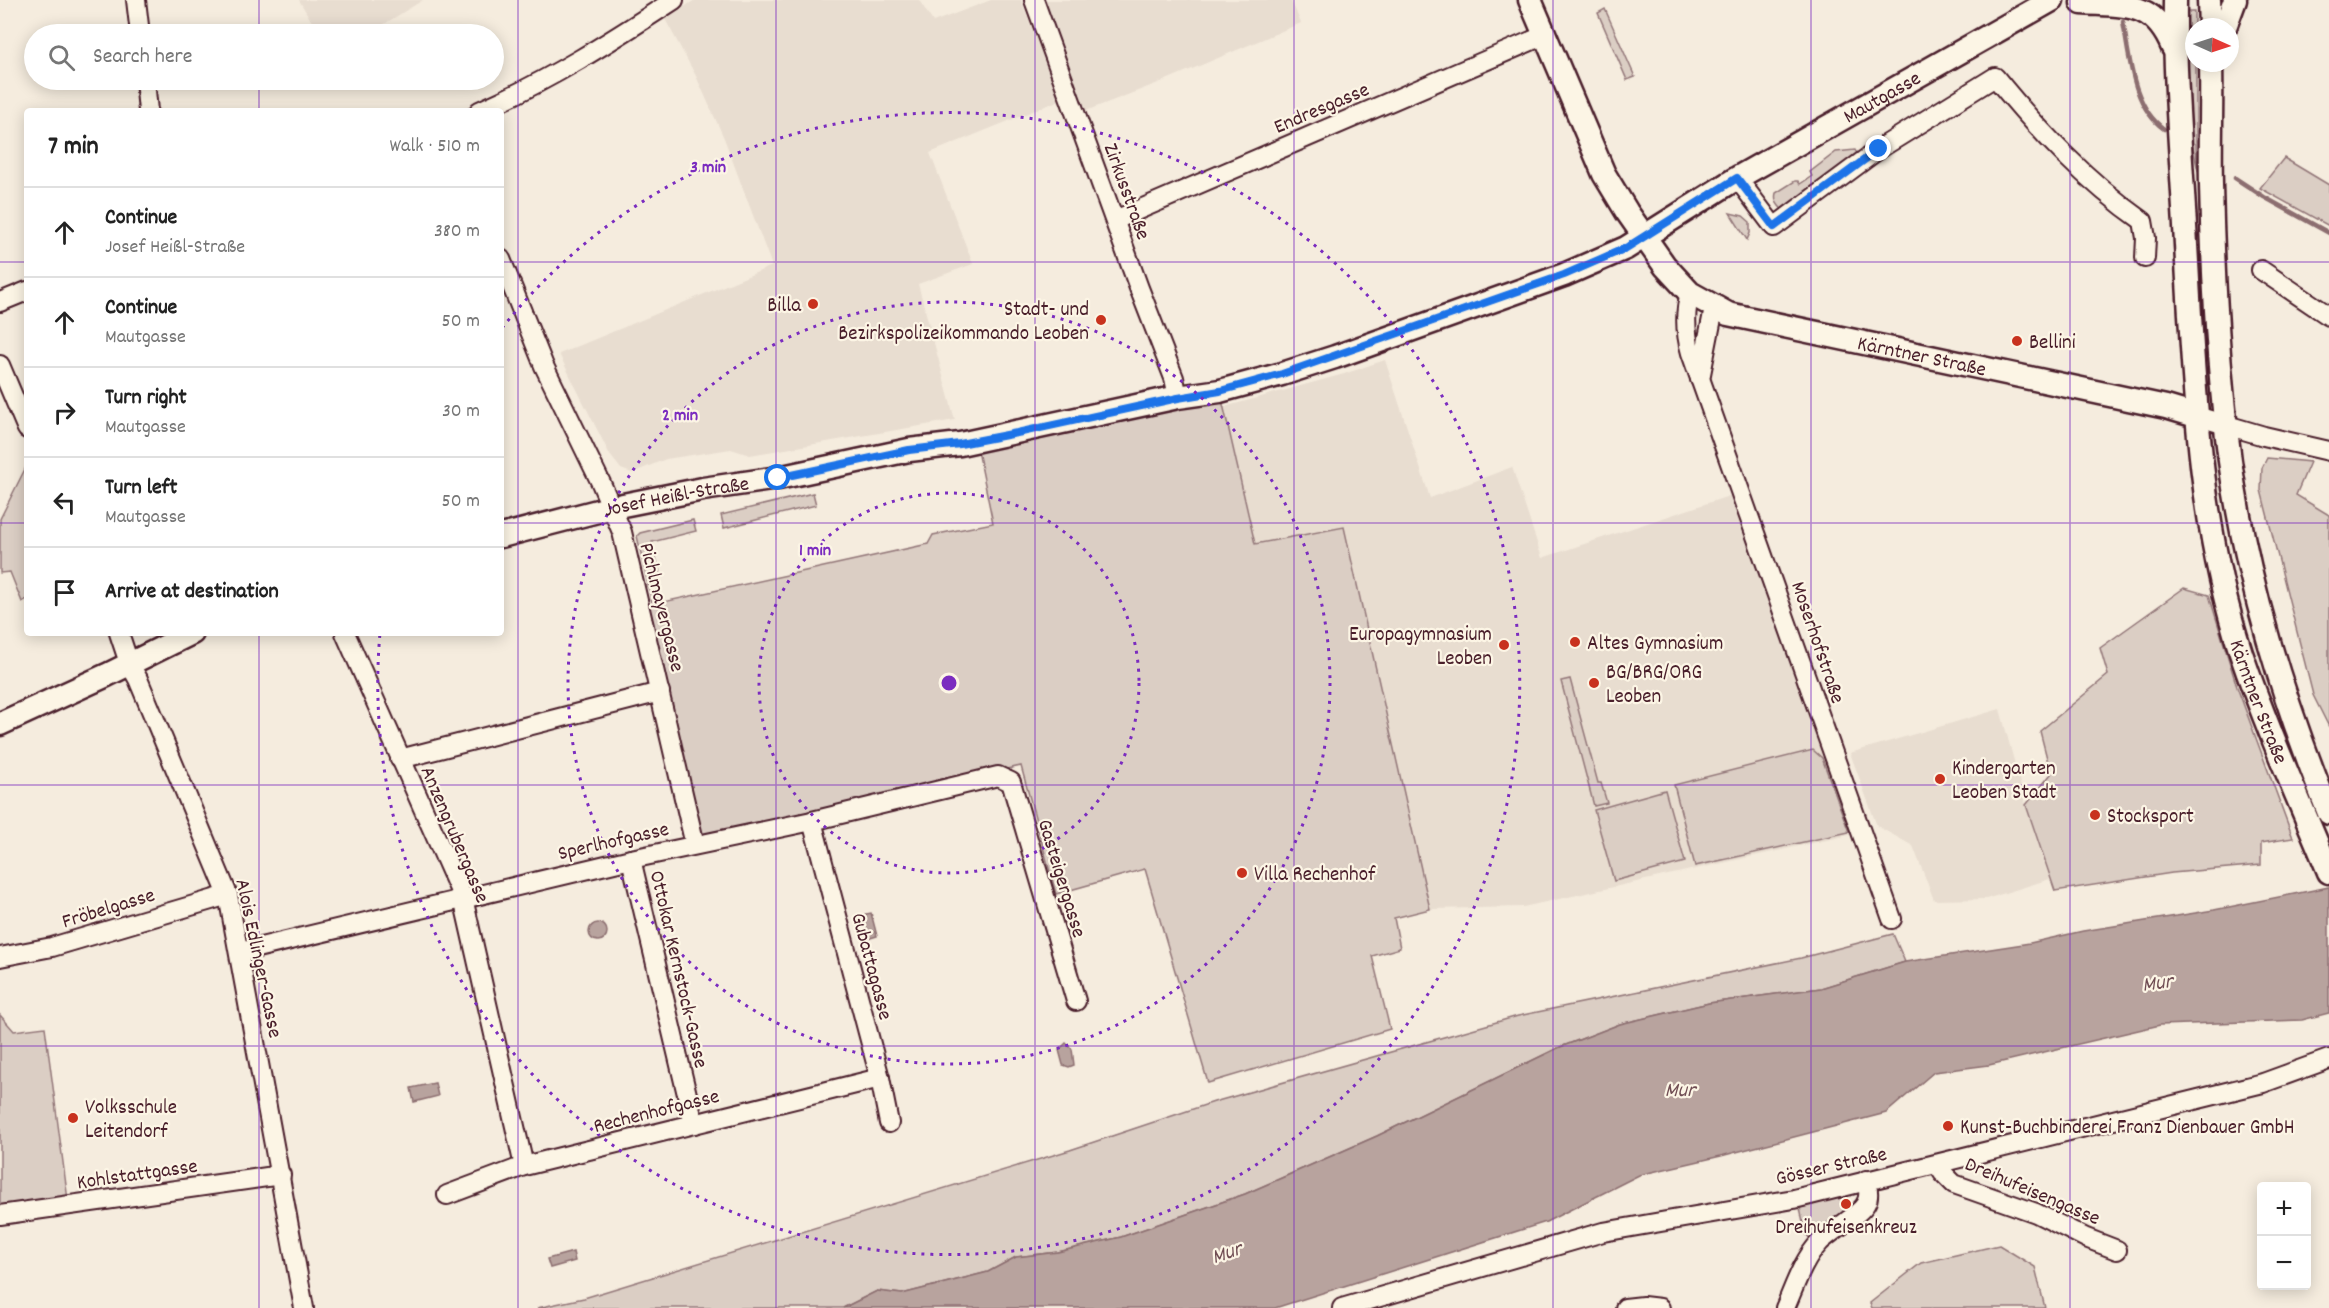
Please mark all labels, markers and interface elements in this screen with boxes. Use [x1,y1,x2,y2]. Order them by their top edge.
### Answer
north arrow [2185,18,2239,72]
search box [24,24,504,90]
icon: search [45,41,78,74]
text: Search here [93,42,192,73]
street label: Mautgasse [1839,65,1927,133]
street label: Endresgasse [1270,76,1374,143]
text: 7 min [48,129,99,166]
text: Walk · 510 m [390,133,480,161]
route end [1865,135,1891,161]
street label: Zirkusstraße [1094,140,1157,245]
text: 3 min [690,156,726,181]
text: Continue [105,203,177,234]
icon: ahead [48,216,81,249]
text: 380 m [434,218,480,246]
text: Josef Heißl-Straße [105,234,245,262]
place label: Billa [767,292,802,322]
text: Continue [105,293,177,324]
place label: Stadt- und Bezirkspolizeikommando Leoben [838,296,1089,350]
marker: Billa [806,297,820,311]
icon: ahead [48,306,81,339]
text: 50 m [442,308,480,336]
marker: Stadt- und Bezirkspolizeikommando Leoben [1094,313,1108,327]
text: Mautgasse [105,324,186,352]
place label: Bellini [2029,329,2076,359]
street label: Kärntner Straße [1854,330,1988,386]
marker: Bellini [2010,334,2024,348]
text: Turn right [105,383,187,414]
icon: right [48,396,81,429]
text: 30 m [442,398,480,426]
text: 2 min [662,404,698,429]
text: Mautgasse [105,414,186,442]
route start [764,464,790,490]
street label: Josef Heißl-Straße [601,470,751,527]
text: Turn left [105,473,177,504]
icon: left [48,486,81,519]
text: 50 m [442,488,480,516]
text: Mautgasse [105,504,186,532]
text: 1 min [799,539,831,564]
street label: Pichlmayergasse [630,540,691,676]
icon: arrive [48,576,81,609]
text: Arrive at destination [105,577,279,608]
street label: Moserhofstraße [1781,578,1851,708]
place label: Europagymnasium Leoben [1349,621,1492,675]
place label: Altes Gymnasium [1587,630,1723,660]
marker: Altes Gymnasium [1568,635,1582,649]
street label: Kärntner Straße [2220,636,2294,769]
marker: Europagymnasium Leoben [1497,638,1511,652]
place label: BG/BRG/ORG Leoben [1606,659,1702,713]
centre of rings [939,673,959,693]
marker: BG/BRG/ORG Leoben [1587,676,1601,690]
place label: Kindergarten Leoben Stadt [1952,755,2057,809]
street label: Anzengrubergasse [411,762,496,908]
marker: Kindergarten Leoben Stadt [1933,772,1947,786]
place label: Stocksport [2107,803,2194,833]
marker: Stocksport [2088,808,2102,822]
street label: Sperlhofgasse [555,816,672,870]
street label: Gasteigergasse [1028,816,1092,942]
place label: Villa Rechenhof [1254,861,1376,891]
marker: Villa Rechenhof [1235,866,1249,880]
street label: Ottokar Kernstock-Gasse [640,868,714,1071]
street label: Alois Edlinger-Gasse [226,876,289,1041]
street label: Fröbelgasse [59,882,159,938]
street label: Gubattagasse [841,910,899,1024]
water label: Mur [2140,967,2178,1002]
water label: Mur [1665,1076,1698,1107]
street label: Rechenhofgasse [591,1083,723,1143]
place label: Volksschule Leitendorf [85,1094,177,1148]
marker: Volksschule Leitendorf [66,1111,80,1125]
place label: Kunst-Buchbinderei Franz Dienbauer GmbH [1960,1114,2295,1144]
marker: Kunst-Buchbinderei Franz Dienbauer GmbH [1941,1119,1955,1133]
street label: Gösser Straße [1773,1141,1890,1195]
street label: Dreihufeisengasse [1959,1151,2104,1235]
street label: Kohlstattgasse [75,1153,200,1199]
map controls [2257,1182,2311,1290]
button: + [2257,1182,2311,1236]
marker: Dreihufeisenkreuz [1839,1197,1853,1211]
place label: Dreihufeisenkreuz [1775,1214,1917,1244]
water label: Mur [1208,1234,1249,1274]
button: − [2257,1236,2311,1290]

